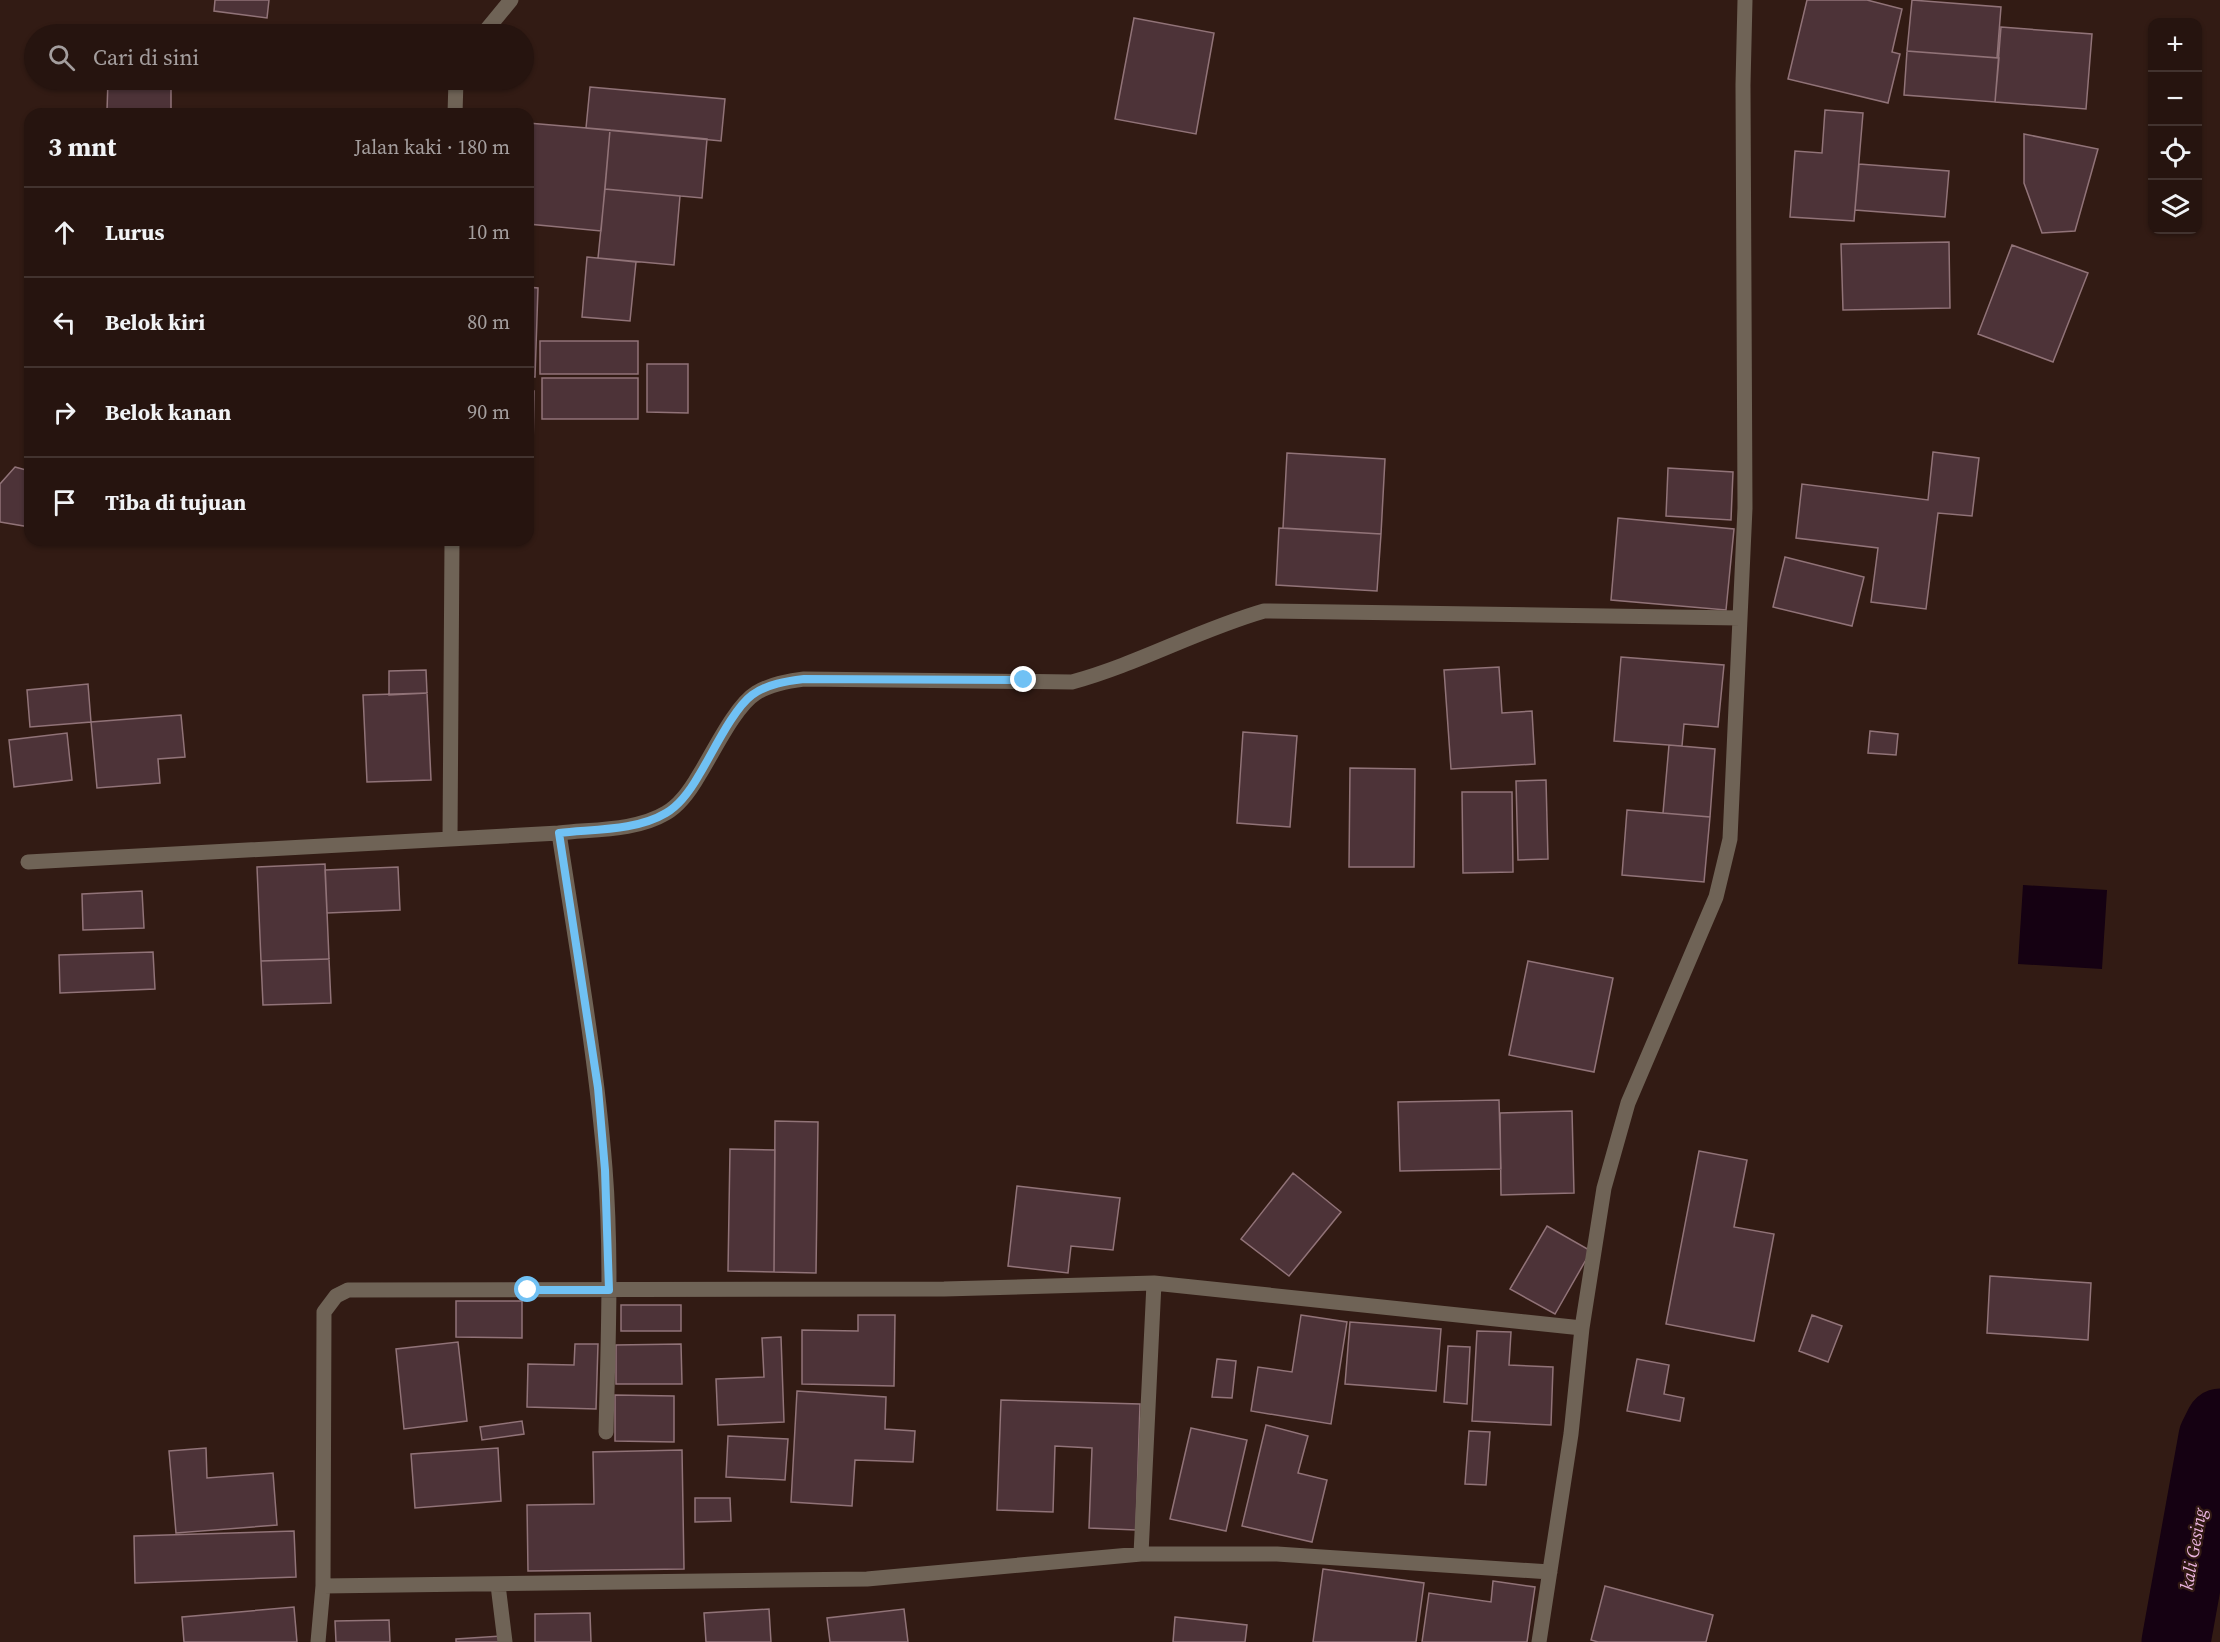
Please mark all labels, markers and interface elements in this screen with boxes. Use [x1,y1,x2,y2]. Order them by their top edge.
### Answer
map controls [2148,18,2202,234]
button: + [2148,18,2202,72]
search box [24,24,534,90]
icon: search [45,41,78,74]
text: Cari di sini [93,42,199,72]
button: − [2148,72,2202,126]
button: locate [2148,126,2202,180]
text: 3 mnt [48,129,116,165]
text: Jalan kaki · 180 m [354,133,510,161]
button: layers [2148,180,2202,234]
icon: ahead [48,216,81,249]
text: Lurus [105,217,164,247]
text: 10 m [467,218,510,246]
icon: left [48,306,81,339]
text: Belok kiri [105,307,205,337]
text: 80 m [467,308,510,336]
icon: right [48,396,81,429]
text: Belok kanan [105,397,231,427]
text: 90 m [467,398,510,426]
icon: arrive [48,486,81,519]
text: Tiba di tujuan [105,487,246,517]
route end [1010,666,1036,692]
route start [514,1276,540,1302]
water label: kali Gesing [2174,1505,2213,1592]

